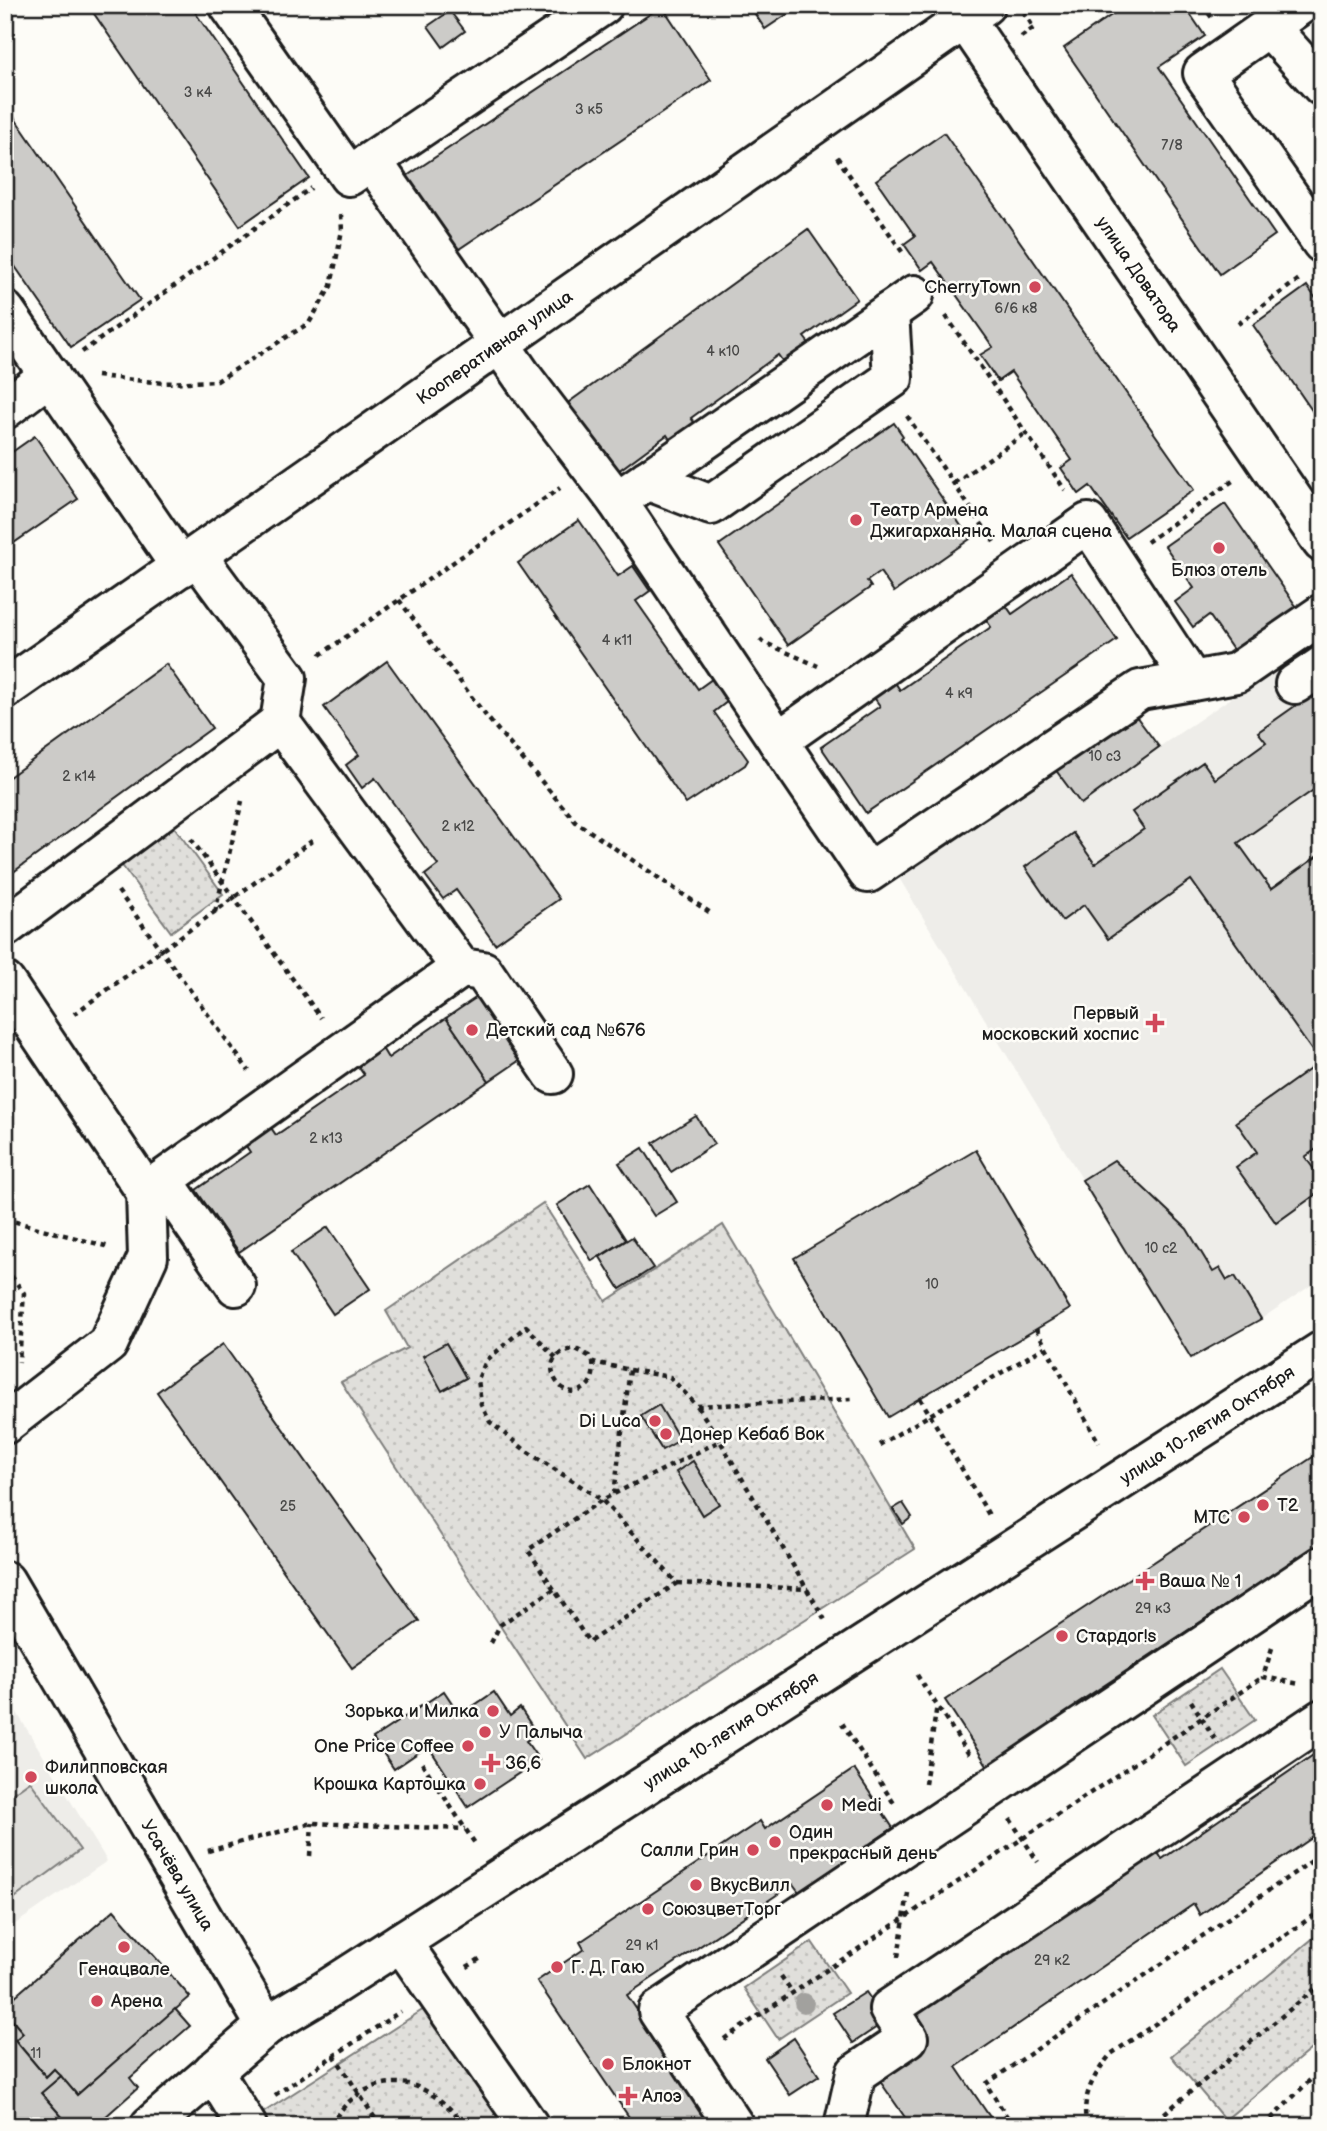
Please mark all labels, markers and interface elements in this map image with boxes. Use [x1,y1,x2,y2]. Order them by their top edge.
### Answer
house number: 3 к4 [184,84,213,101]
house number: 3 к5 [575,101,603,118]
house number: 7/8 [1161,137,1183,154]
street label: улица Доватора [1092,213,1186,336]
place label: CherryTown [924,277,1021,298]
marker: CherryTown [1027,279,1043,295]
street label: Кооперативная улица [413,286,577,409]
house number: 6/6 к8 [995,300,1037,317]
house number: 4 к10 [706,343,740,360]
place label: Театр Армена Джигарханяна. Малая сцена [870,500,1112,542]
marker: Театр Армена Джигарханяна. Малая сцена [848,512,864,528]
marker: Блюз отель [1211,540,1227,556]
place label: Блюз отель [1171,560,1267,581]
house number: 4 к11 [602,632,632,649]
house number: 4 к9 [945,685,973,702]
house number: 10 с3 [1089,748,1121,765]
house number: 2 к14 [62,768,96,785]
house number: 2 к12 [441,818,475,835]
place label: Первый московский хоспис [982,1003,1139,1045]
marker: Первый московский хоспис [1145,1013,1165,1033]
place label: Детский сад №676 [486,1020,646,1041]
marker: Детский сад №676 [464,1022,480,1038]
house number: 2 к13 [309,1130,343,1147]
house number: 10 с2 [1145,1240,1178,1257]
house number: 10 [925,1276,939,1293]
street label: улица 10-летия Октября [1116,1361,1299,1489]
place label: Di Luca [579,1411,641,1432]
marker: Di Luca [647,1413,663,1429]
place label: Донер Кебаб Вок [680,1424,825,1445]
marker: Донер Кебаб Вок [658,1426,674,1442]
place label: T2 [1277,1495,1299,1516]
marker: T2 [1255,1497,1271,1513]
house number: 25 [280,1498,296,1515]
place label: МТС [1193,1507,1230,1528]
marker: МТС [1236,1509,1252,1525]
place label: Ваша № 1 [1159,1571,1242,1592]
marker: Ваша № 1 [1137,1573,1153,1589]
house number: 29 к3 [1135,1600,1171,1617]
place label: Стардог!s [1076,1626,1157,1647]
marker: Стардог!s [1054,1628,1070,1644]
street label: улица 10-летия Октября [640,1667,822,1795]
place label: Зорька и Милка [345,1701,479,1722]
marker: Зорька и Милка [485,1703,501,1719]
place label: У Палыча [499,1722,583,1743]
marker: У Палыча [477,1724,493,1740]
place label: One Price Coffee [314,1736,454,1757]
marker: One Price Coffee [460,1738,476,1754]
place label: 36,6 [505,1753,541,1774]
marker: 36,6 [483,1755,499,1771]
place label: Филипповская школа [45,1757,168,1799]
marker: Филипповская школа [23,1769,39,1785]
place label: Крошка Картошка [313,1774,466,1795]
marker: Крошка Картошка [472,1776,488,1792]
place label: Medi [841,1795,882,1816]
marker: Medi [819,1797,835,1813]
street label: Усачёва улица [136,1816,218,1935]
place label: Один прекрасный день [789,1822,937,1864]
marker: Один прекрасный день [767,1834,783,1850]
place label: Салли Грин [641,1840,739,1861]
marker: Салли Грин [745,1842,761,1858]
place label: ВкусВилл [710,1875,790,1896]
marker: ВкусВилл [688,1877,704,1893]
place label: СоюзцветТорг [662,1899,781,1920]
marker: СоюзцветТорг [640,1901,656,1917]
house number: 29 к1 [626,1937,659,1954]
marker: Генацвале [116,1939,132,1955]
house number: 29 к2 [1034,1952,1071,1969]
place label: Г. Д. Гаю [571,1957,644,1978]
place label: Генацвале [78,1959,170,1980]
marker: Г. Д. Гаю [549,1959,565,1975]
place label: Арена [110,1991,163,2012]
marker: Арена [89,1993,105,2009]
house number: 11 [31,2045,41,2062]
place label: Блокнот [622,2054,692,2075]
marker: Блокнот [600,2056,616,2072]
place label: Алоэ [641,2086,682,2107]
marker: Алоэ [620,2088,636,2104]

